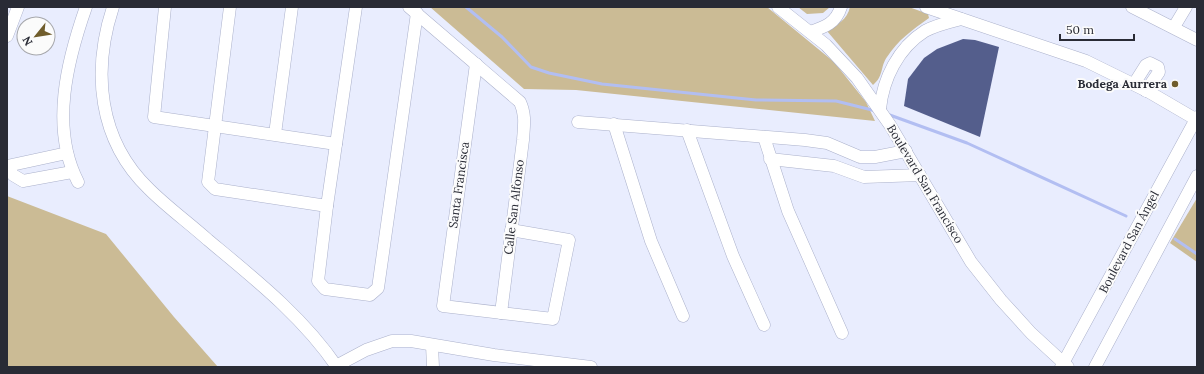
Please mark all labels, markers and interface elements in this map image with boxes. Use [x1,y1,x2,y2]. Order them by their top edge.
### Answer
north arrow [16,16,56,56]
scale bar [1060,16,1134,42]
text: 50 m [1066,22,1094,37]
text: N [19,33,36,48]
place label: Bodega Aurrera [1078,76,1168,91]
marker: Bodega Aurrera [1170,79,1180,89]
street label: Boulevard San Francisco [884,122,967,246]
street label: Santa Francisca [445,141,472,229]
street label: Calle San Alfonso [500,158,527,255]
street label: Boulevard San Ángel [1095,188,1162,295]

